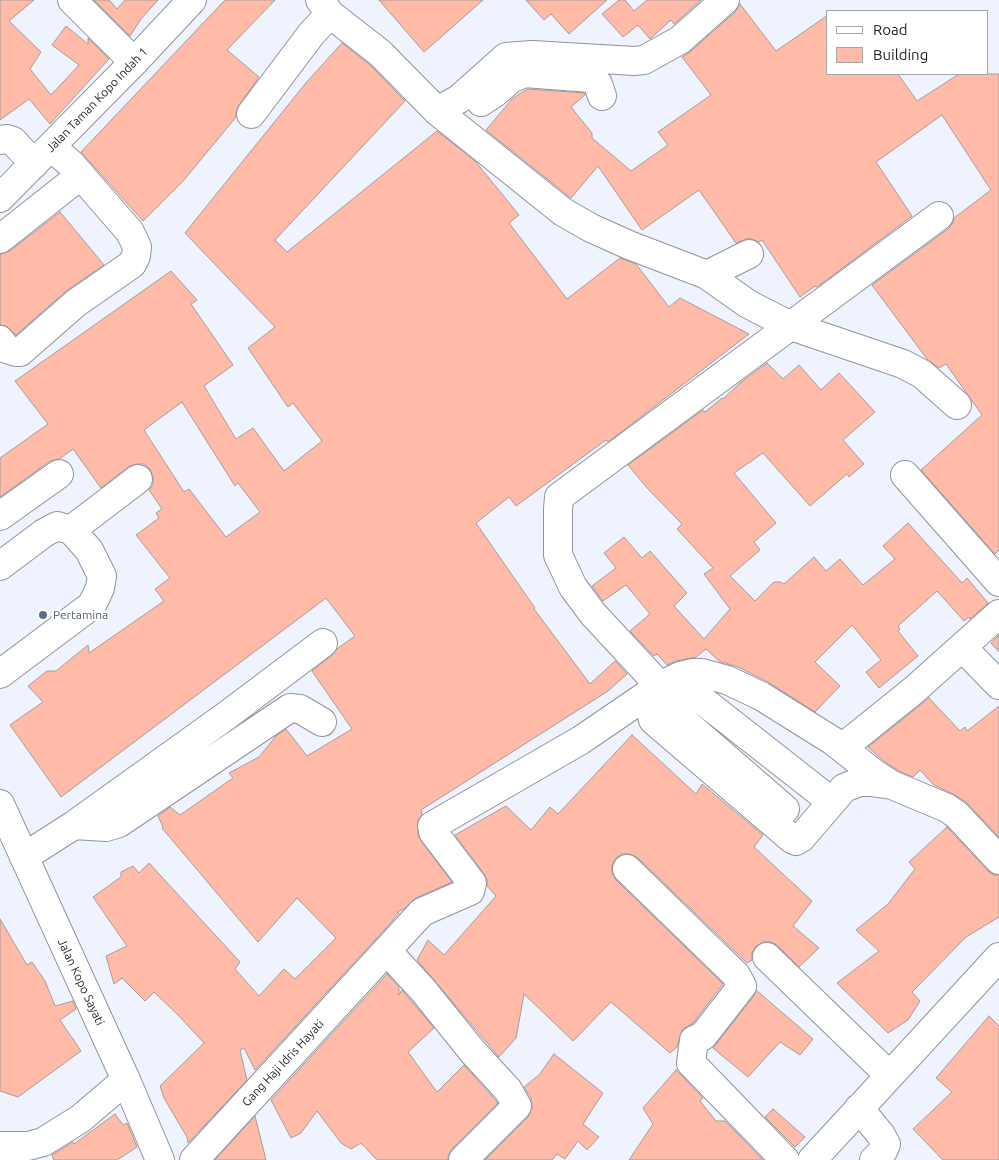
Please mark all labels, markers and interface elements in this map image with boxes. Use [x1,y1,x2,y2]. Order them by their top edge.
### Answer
legend [826,10,989,75]
text: Road [873,21,908,38]
street label: Jalan Taman Kopo Indah 1 [43,45,151,155]
text: Building [873,46,928,63]
place label: Pertamina [53,608,108,622]
marker: Pertamina [37,609,49,621]
street label: Jalan Kopo Sayati [55,936,107,1028]
street label: Gang Haji Idris Hayati [239,1017,327,1109]

